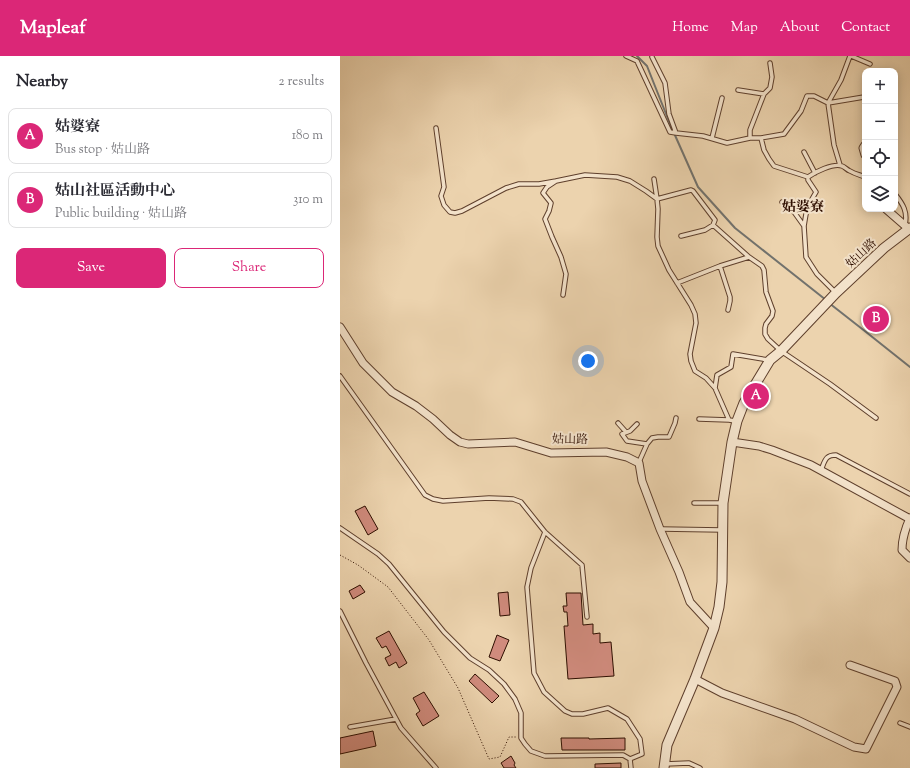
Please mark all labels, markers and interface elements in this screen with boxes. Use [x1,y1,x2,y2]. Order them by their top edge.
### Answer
text: Mapleaf [20,15,86,42]
text: Home [672,18,709,38]
text: Map [731,18,758,38]
text: About [780,18,819,38]
text: Contact [841,18,890,38]
map controls [862,68,898,212]
button: + [862,68,898,104]
text: Nearby [16,70,68,94]
text: 2 results [279,73,324,91]
button: − [862,104,898,140]
text: 姑婆寮 [55,117,100,138]
text: A [25,127,35,145]
text: 180 m [292,127,323,145]
button: locate [862,140,898,176]
text: Bus stop · 姑山路 [55,141,150,159]
button: layers [862,176,898,212]
text: 姑山社區活動中心 [55,181,175,202]
text: B [26,191,34,209]
text: 310 m [293,191,323,209]
district label: 姑婆寮 [782,198,824,218]
text: Public building · 姑山路 [55,205,187,223]
street label: 姑山路 [842,235,881,273]
button: Save [16,248,166,288]
button: Share [174,248,324,288]
pin: B [863,304,889,334]
your location [578,351,598,371]
pin: A [743,381,769,411]
street label: 姑山路 [552,431,588,449]

